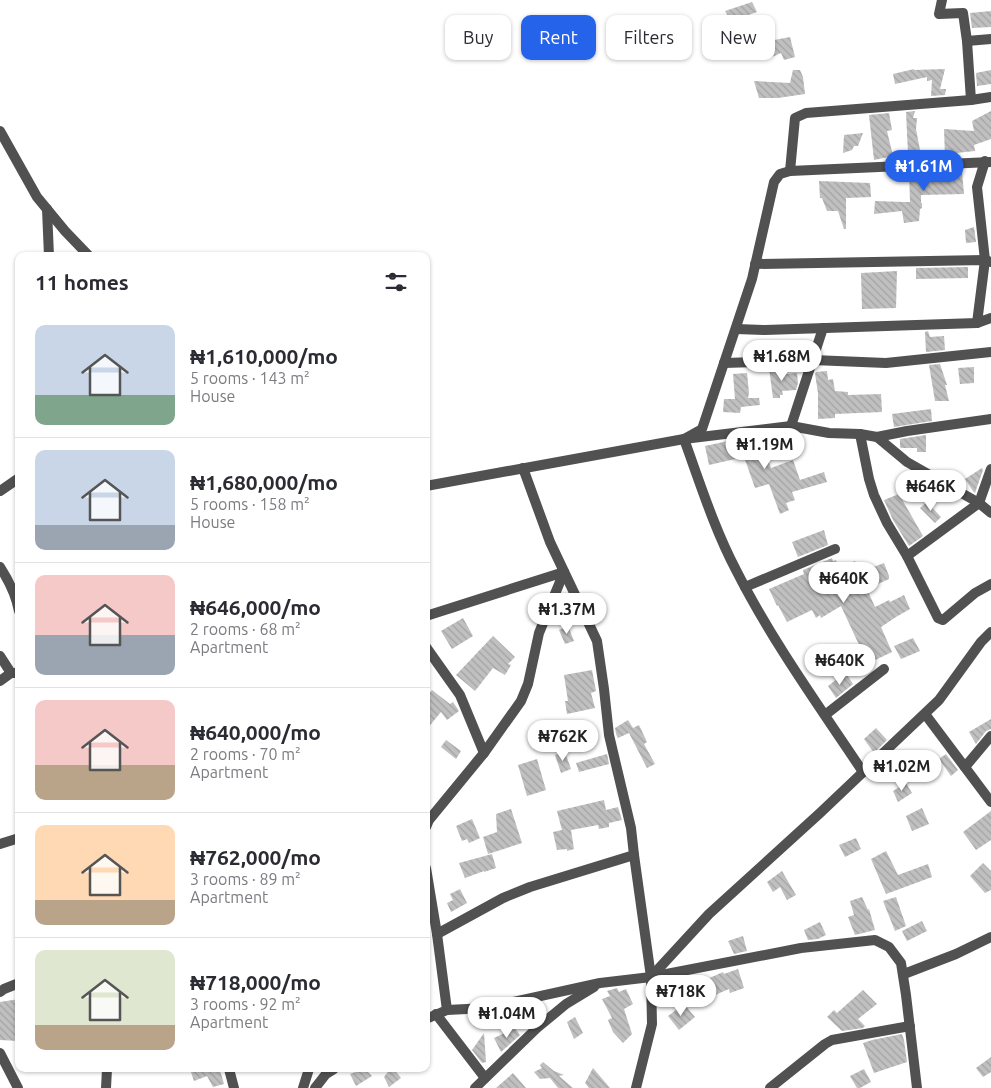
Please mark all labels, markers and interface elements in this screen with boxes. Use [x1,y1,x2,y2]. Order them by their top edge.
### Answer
chip: Buy [445,15,511,60]
chip: Rent [521,15,596,60]
chip: Filters [606,15,692,60]
chip: New [702,15,775,60]
pin: ₦1.61M [883,150,965,192]
text: ₦1.61M [896,157,952,175]
icon: filters [382,268,410,296]
text: 11 homes [35,270,129,294]
pin: ₦1.68M [741,340,823,382]
text: ₦1,610,000/mo [190,344,338,368]
icon: home [75,345,135,405]
text: ₦1.68M [754,347,810,365]
text: 5 rooms · 143 m² [190,369,310,387]
text: House [190,387,235,405]
pin: ₦1.19M [724,428,806,470]
text: ₦1.19M [737,435,793,453]
icon: home [75,470,135,530]
text: ₦1,680,000/mo [190,470,338,494]
pin: ₦646K [896,470,966,512]
text: ₦646K [906,477,956,495]
text: 5 rooms · 158 m² [190,495,310,513]
text: House [190,513,235,531]
pin: ₦640K [809,562,879,604]
text: ₦640K [819,569,869,587]
pin: ₦1.37M [526,592,608,635]
icon: home [75,595,135,655]
text: ₦646,000/mo [190,595,321,619]
text: ₦1.37M [539,600,595,618]
text: 2 rooms · 68 m² [190,620,301,638]
text: Apartment [190,638,268,656]
pin: ₦640K [805,644,875,686]
text: ₦640K [815,651,865,669]
icon: home [75,720,135,780]
text: ₦640,000/mo [190,720,321,744]
pin: ₦762K [528,720,598,762]
text: ₦762K [538,727,588,745]
text: 2 rooms · 70 m² [190,745,301,763]
pin: ₦1.02M [861,750,943,792]
text: ₦1.02M [874,757,930,775]
text: Apartment [190,763,268,781]
icon: home [75,845,135,905]
text: ₦762,000/mo [190,845,321,869]
text: 3 rooms · 89 m² [190,870,301,888]
text: Apartment [190,888,268,906]
icon: home [75,970,135,1030]
text: ₦718,000/mo [190,970,321,994]
pin: ₦718K [646,974,716,1017]
text: ₦718K [656,982,706,1000]
text: 3 rooms · 92 m² [190,995,301,1013]
pin: ₦1.04M [466,996,548,1039]
text: ₦1.04M [479,1004,535,1022]
text: Apartment [190,1013,268,1031]

